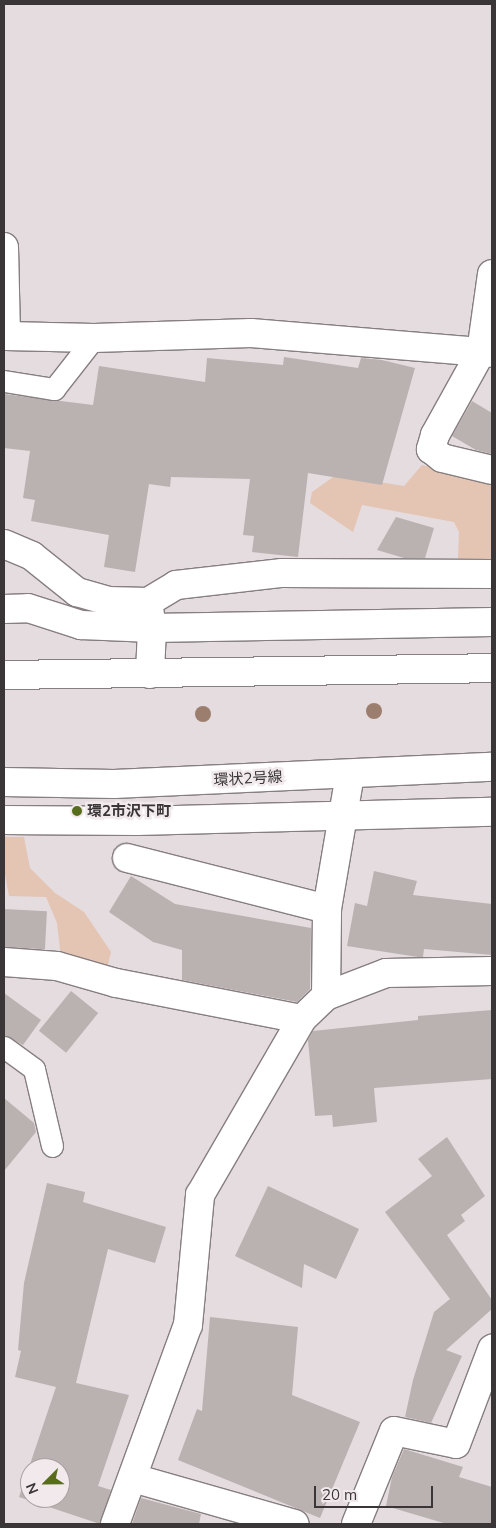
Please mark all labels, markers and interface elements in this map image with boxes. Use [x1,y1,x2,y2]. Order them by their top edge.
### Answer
street label: 環状2号線 [213,767,283,789]
place label: 環2市沢下町 [87,802,171,820]
marker: 環2市沢下町 [71,805,83,817]
north arrow [20,1458,70,1508]
scale bar [316,1476,435,1508]
text: N [22,1480,42,1497]
text: 20 m [322,1485,357,1504]

